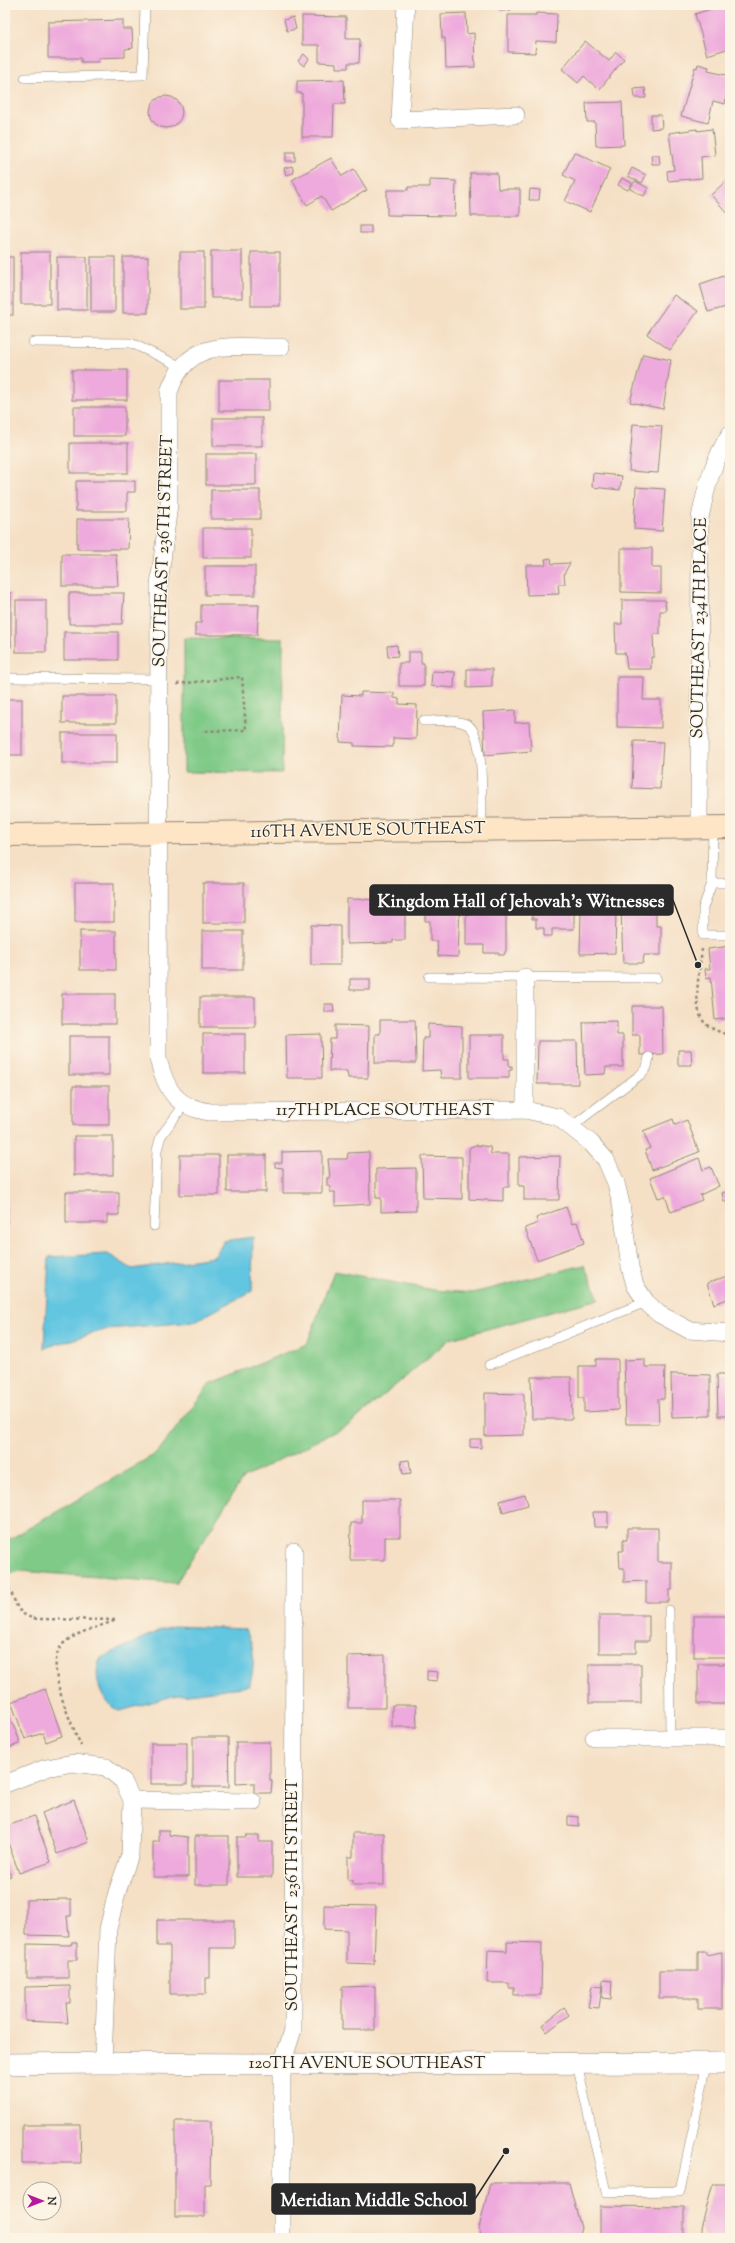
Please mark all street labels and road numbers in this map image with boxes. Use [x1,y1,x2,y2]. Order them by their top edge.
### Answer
street label: SOUTHEAST 236TH STREET [148,434,180,668]
street label: SOUTHEAST 234TH PLACE [686,517,714,739]
street label: 116TH AVENUE SOUTHEAST [250,817,486,845]
street label: 117TH PLACE SOUTHEAST [276,1099,494,1123]
street label: SOUTHEAST 236TH STREET [281,1779,305,2011]
street label: 120TH AVENUE SOUTHEAST [249,2052,485,2076]

